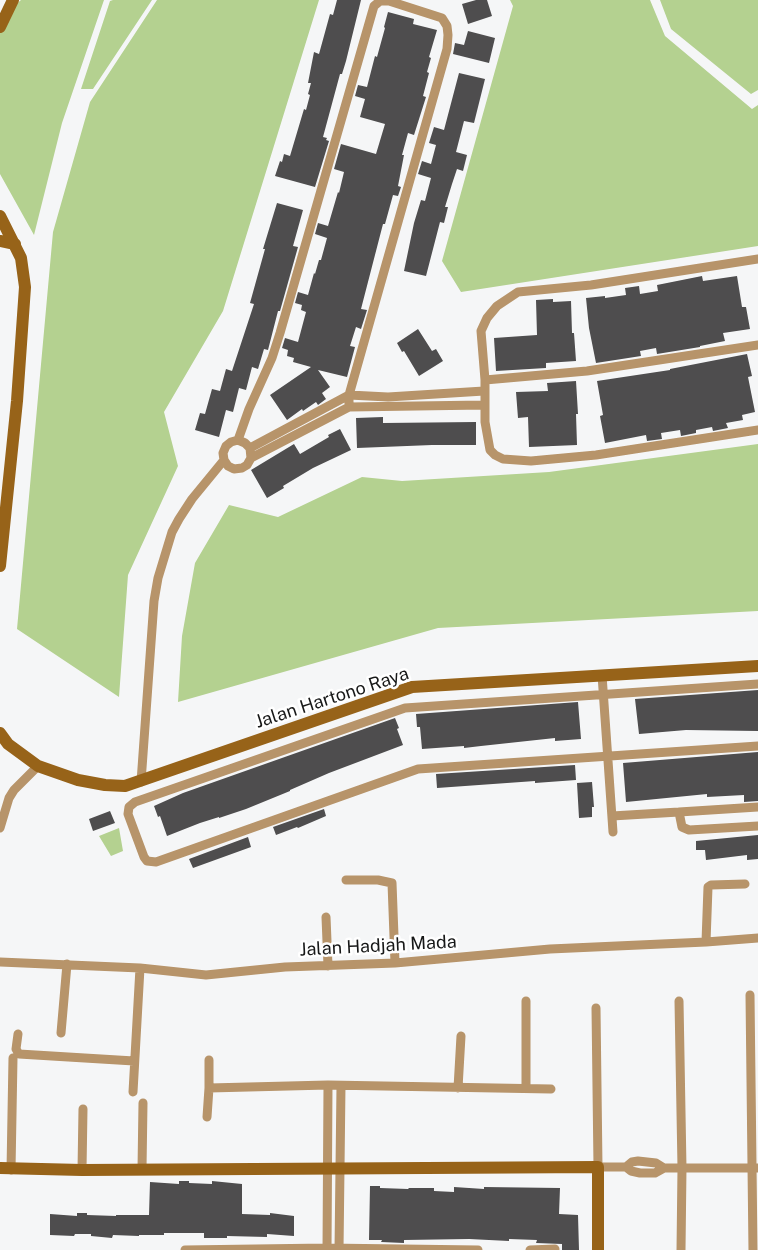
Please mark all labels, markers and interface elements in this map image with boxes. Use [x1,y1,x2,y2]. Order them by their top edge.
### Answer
street label: Jalan Hartono Raya [252,663,412,733]
street label: Jalan Hadjah Mada [299,931,457,961]

